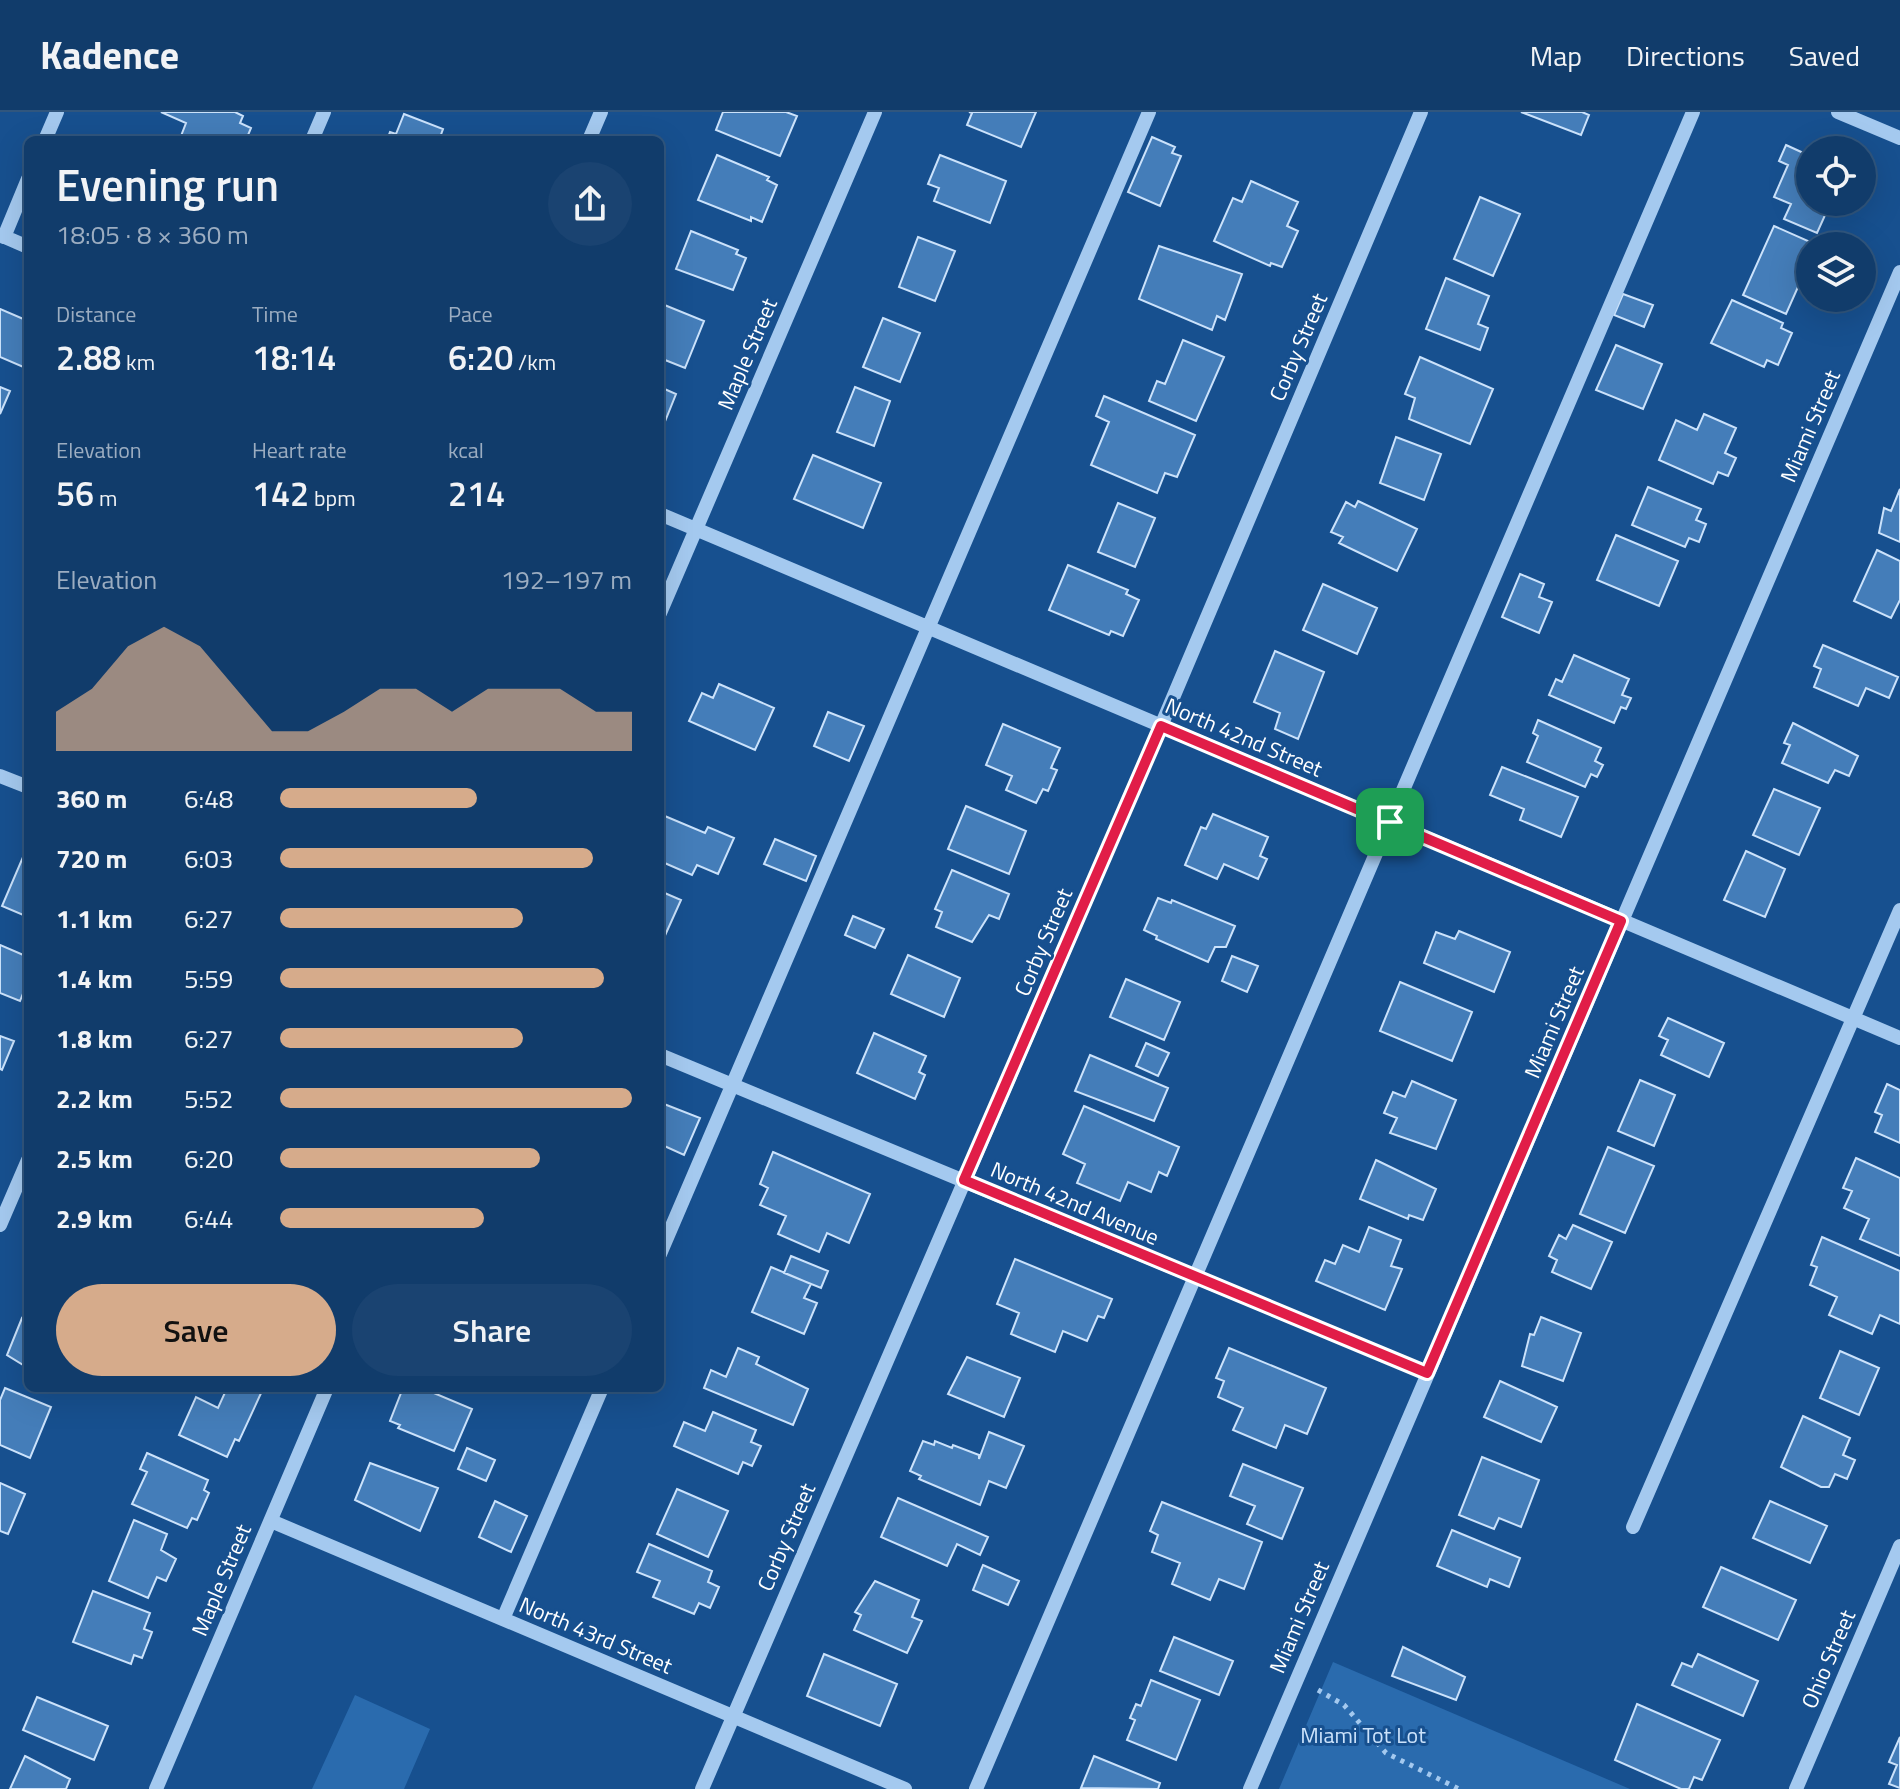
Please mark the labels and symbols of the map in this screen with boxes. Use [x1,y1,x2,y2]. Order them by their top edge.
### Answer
street label: Corby Street [1260,287,1336,406]
street label: Maple Street [708,292,786,415]
street label: Miami Street [1771,364,1849,487]
street label: North 42nd Street [1160,689,1328,786]
pin [1356,788,1424,856]
street label: Corby Street [1005,882,1081,1001]
street label: Miami Street [1515,960,1593,1083]
street label: North 42nd Avenue [985,1152,1165,1254]
street label: Corby Street [748,1477,824,1596]
street label: Maple Street [182,1518,260,1641]
street label: Miami Street [1260,1555,1338,1678]
street label: North 43rd Street [514,1587,678,1683]
street label: Ohio Street [1792,1604,1864,1714]
park label: Miami Tot Lot [1300,1718,1426,1752]

